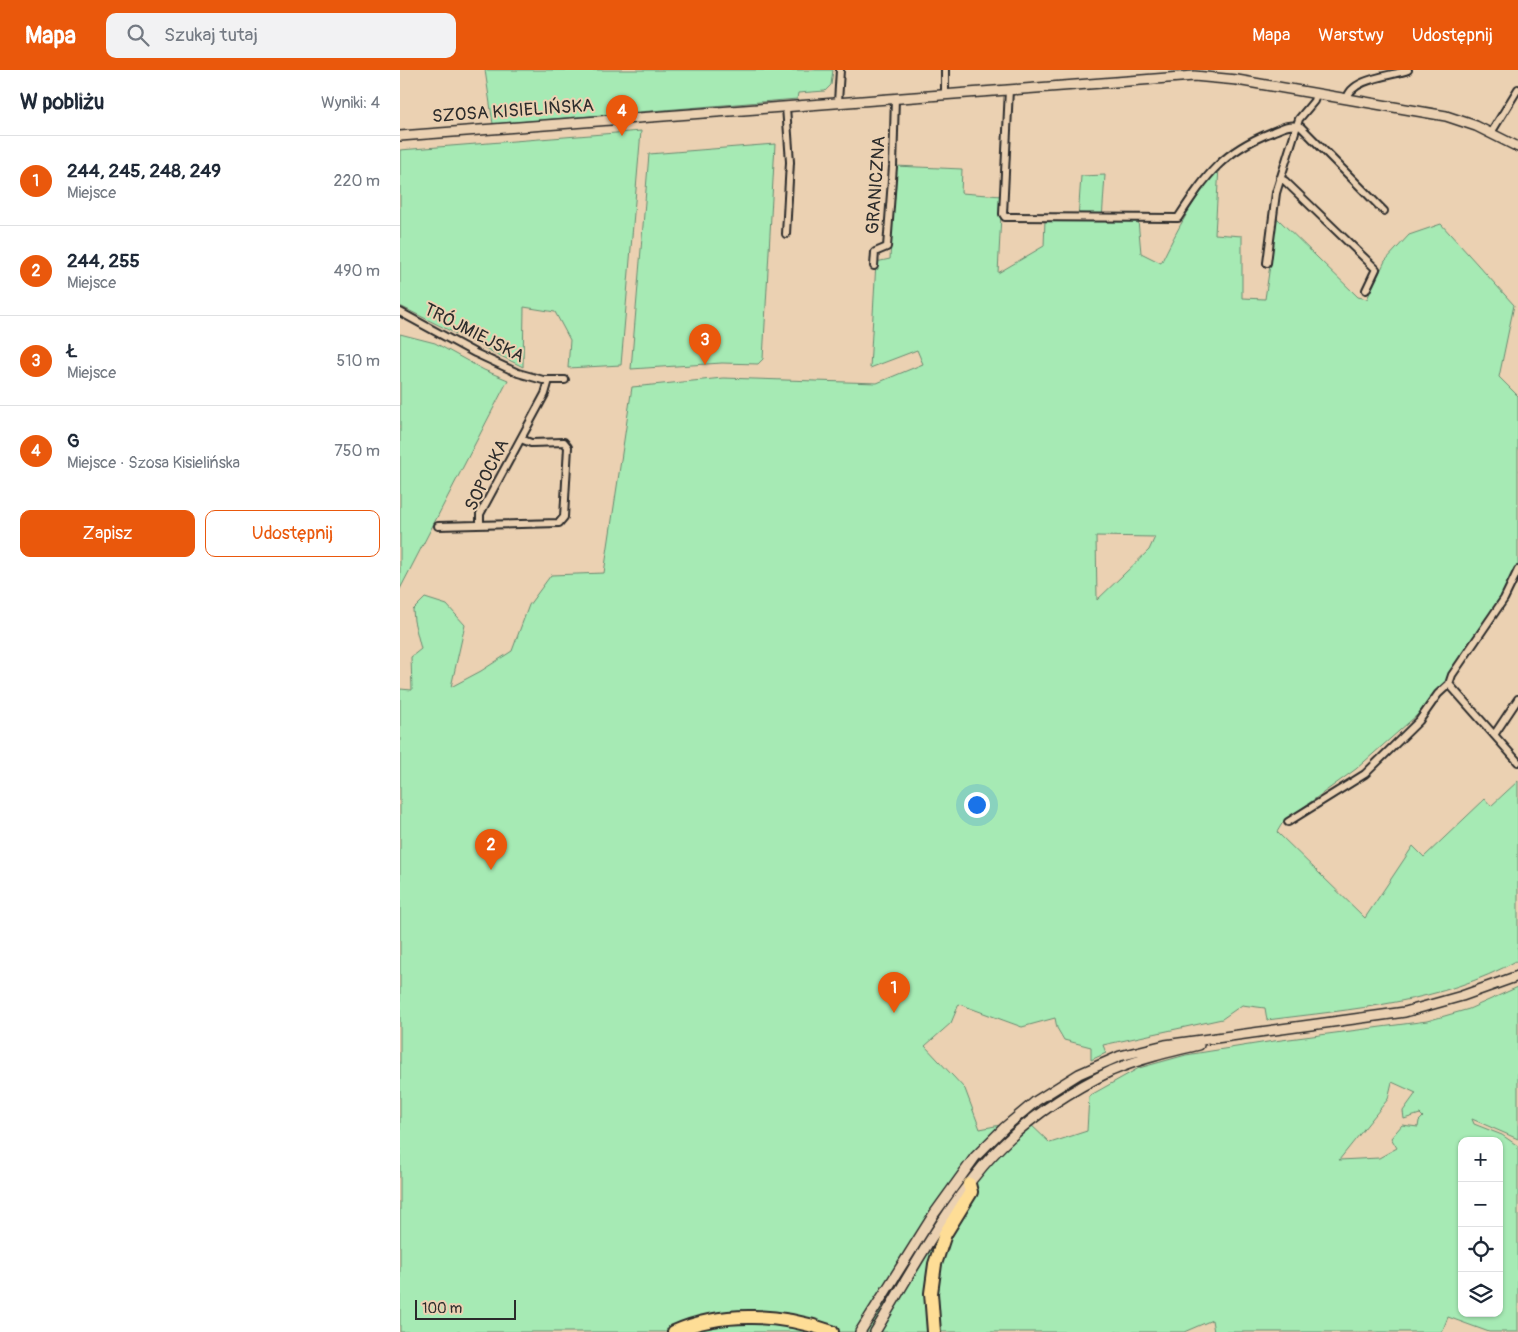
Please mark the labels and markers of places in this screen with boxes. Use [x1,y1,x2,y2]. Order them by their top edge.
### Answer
pin: 4 [606,95,638,136]
pin: 3 [689,324,721,365]
pin: 2 [475,829,507,870]
pin: 1 [878,972,910,1013]

